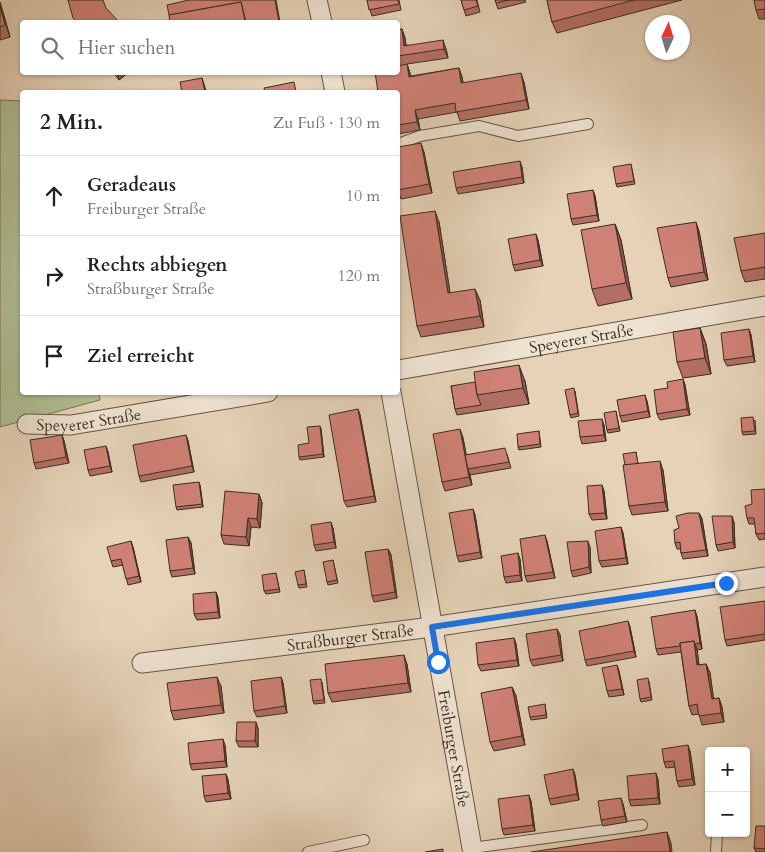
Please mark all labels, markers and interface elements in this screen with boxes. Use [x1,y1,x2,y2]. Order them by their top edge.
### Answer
north arrow [645,15,690,60]
search box [20,20,400,75]
icon: search [38,34,66,62]
text: Hier suchen [78,35,175,61]
text: 2 Min. [40,108,103,137]
text: Zu Fuß · 130 m [273,112,380,134]
text: Geradeaus [87,172,176,198]
icon: ahead [40,182,68,210]
text: 10 m [346,185,380,207]
text: Freiburger Straße [87,198,206,220]
text: Rechts abbiegen [87,252,228,278]
icon: right [40,262,68,290]
text: 120 m [338,265,380,287]
text: Straßburger Straße [87,278,215,300]
street label: Speyerer Straße [528,319,635,359]
icon: arrive [40,342,68,370]
text: Ziel erreicht [87,343,194,369]
street label: Speyerer Straße [36,403,143,437]
route end [715,572,738,595]
street label: Straßburger Straße [286,619,415,657]
route start [427,651,450,674]
street label: Freiburger Straße [432,688,475,809]
map controls [705,747,750,837]
button: + [705,747,750,792]
button: − [705,792,750,837]

